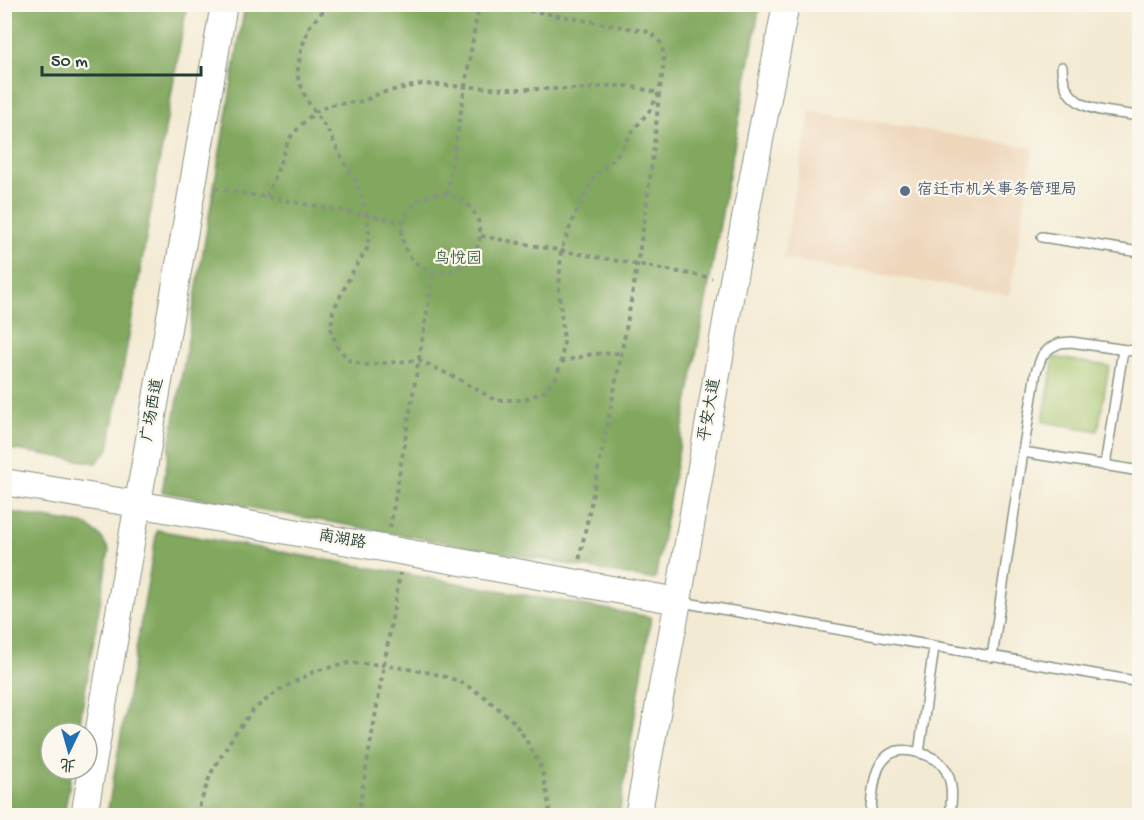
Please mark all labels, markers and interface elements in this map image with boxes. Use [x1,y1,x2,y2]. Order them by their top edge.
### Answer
scale bar [42,39,201,77]
text: 50 m [51,52,88,73]
place label: 宿迁市机关事务管理局 [917,180,1077,201]
marker: 宿迁市机关事务管理局 [898,184,912,198]
park label: 鸟悦园 [434,249,482,270]
street label: 广场西道 [137,376,169,443]
street label: 平安大道 [695,377,726,443]
street label: 南湖路 [317,526,368,555]
north arrow [39,721,99,781]
text: 北 [59,752,77,774]

